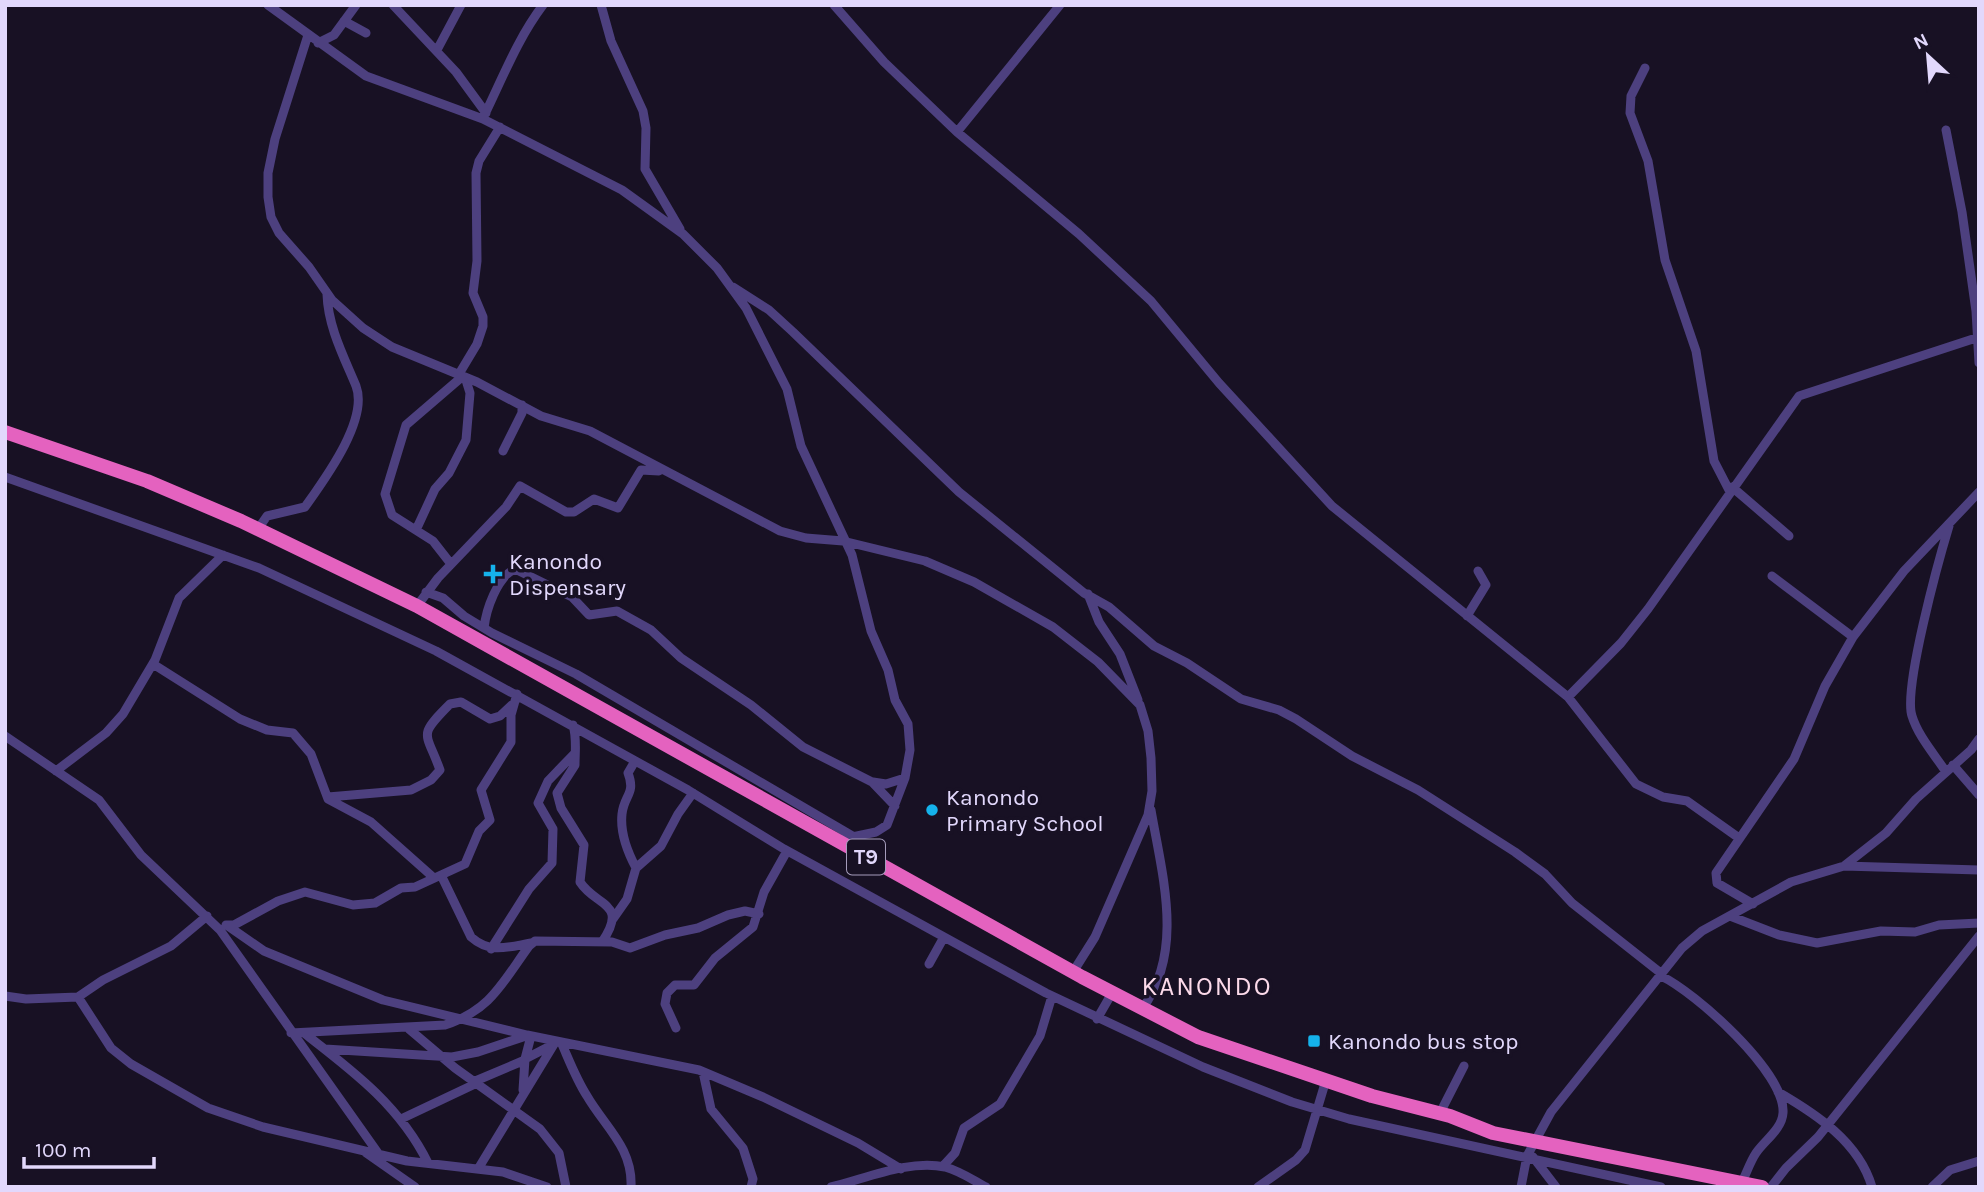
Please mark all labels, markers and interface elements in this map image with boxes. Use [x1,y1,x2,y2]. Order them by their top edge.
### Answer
north arrow [1893,21,1963,91]
text: N [1910,29,1932,54]
place label: Kanondo Dispensary [509,548,626,601]
marker: Kanondo Dispensary [483,564,503,584]
place label: Kanondo Primary School [946,784,1104,837]
marker: Kanondo Primary School [924,802,940,818]
road number: T9 [847,840,885,874]
district label: KANONDO [1141,971,1273,1002]
place label: Kanondo bus stop [1328,1028,1518,1055]
marker: Kanondo bus stop [1306,1033,1322,1049]
scale bar [24,1126,154,1170]
text: 100 m [35,1138,92,1162]

